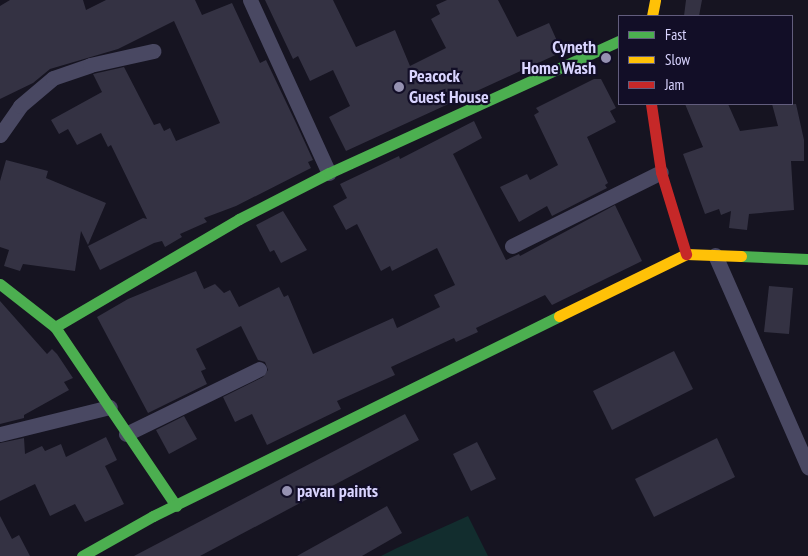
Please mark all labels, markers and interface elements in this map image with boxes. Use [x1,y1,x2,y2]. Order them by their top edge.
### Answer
legend [618,15,793,105]
text: Fast [665,25,686,44]
place label: Cyneth Home Wash [521,37,596,80]
text: Slow [665,50,690,69]
marker: Cyneth Home Wash [600,52,612,64]
place label: Peacock Guest House [409,66,489,108]
text: Jam [665,75,684,94]
marker: Peacock Guest House [393,81,405,93]
place label: pavan paints [297,480,378,502]
marker: pavan paints [281,485,293,497]

